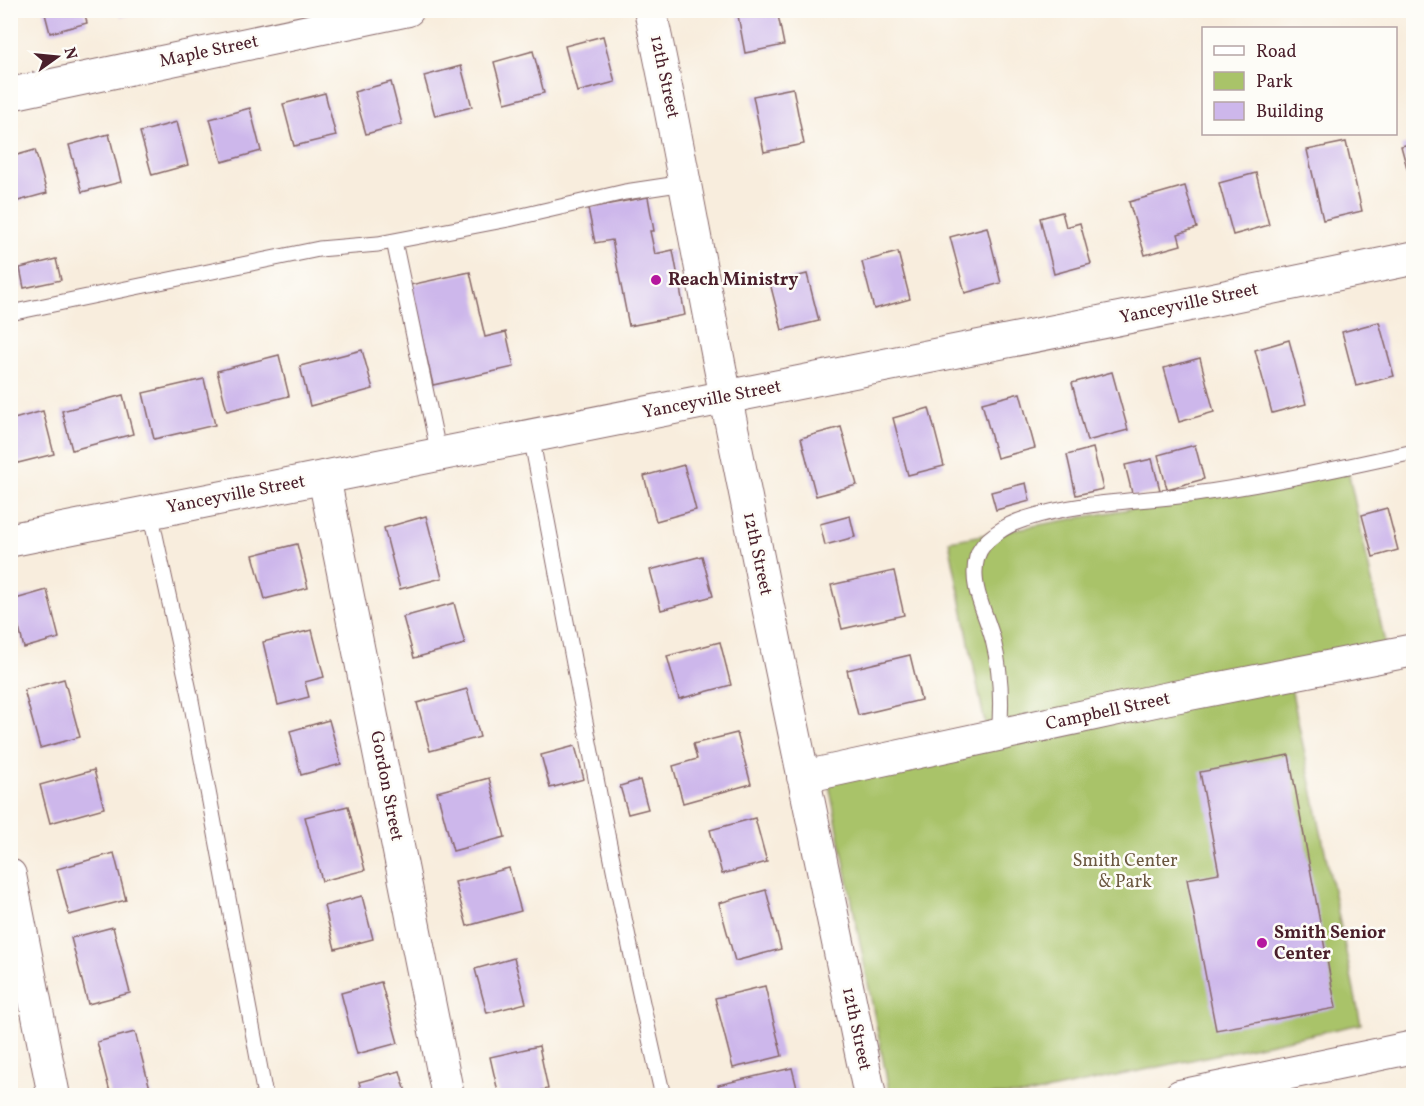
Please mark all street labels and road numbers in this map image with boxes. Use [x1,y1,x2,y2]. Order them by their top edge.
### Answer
street label: Maple Street [157,29,261,75]
street label: 12th Street [643,33,685,121]
street label: Yanceyville Street [1117,277,1261,331]
street label: Yanceyville Street [640,374,784,426]
street label: Yanceyville Street [164,469,308,521]
street label: 12th Street [736,510,778,598]
street label: Campbell Street [1043,687,1173,737]
street label: Gordon Street [363,729,409,843]
street label: 12th Street [835,985,877,1073]

